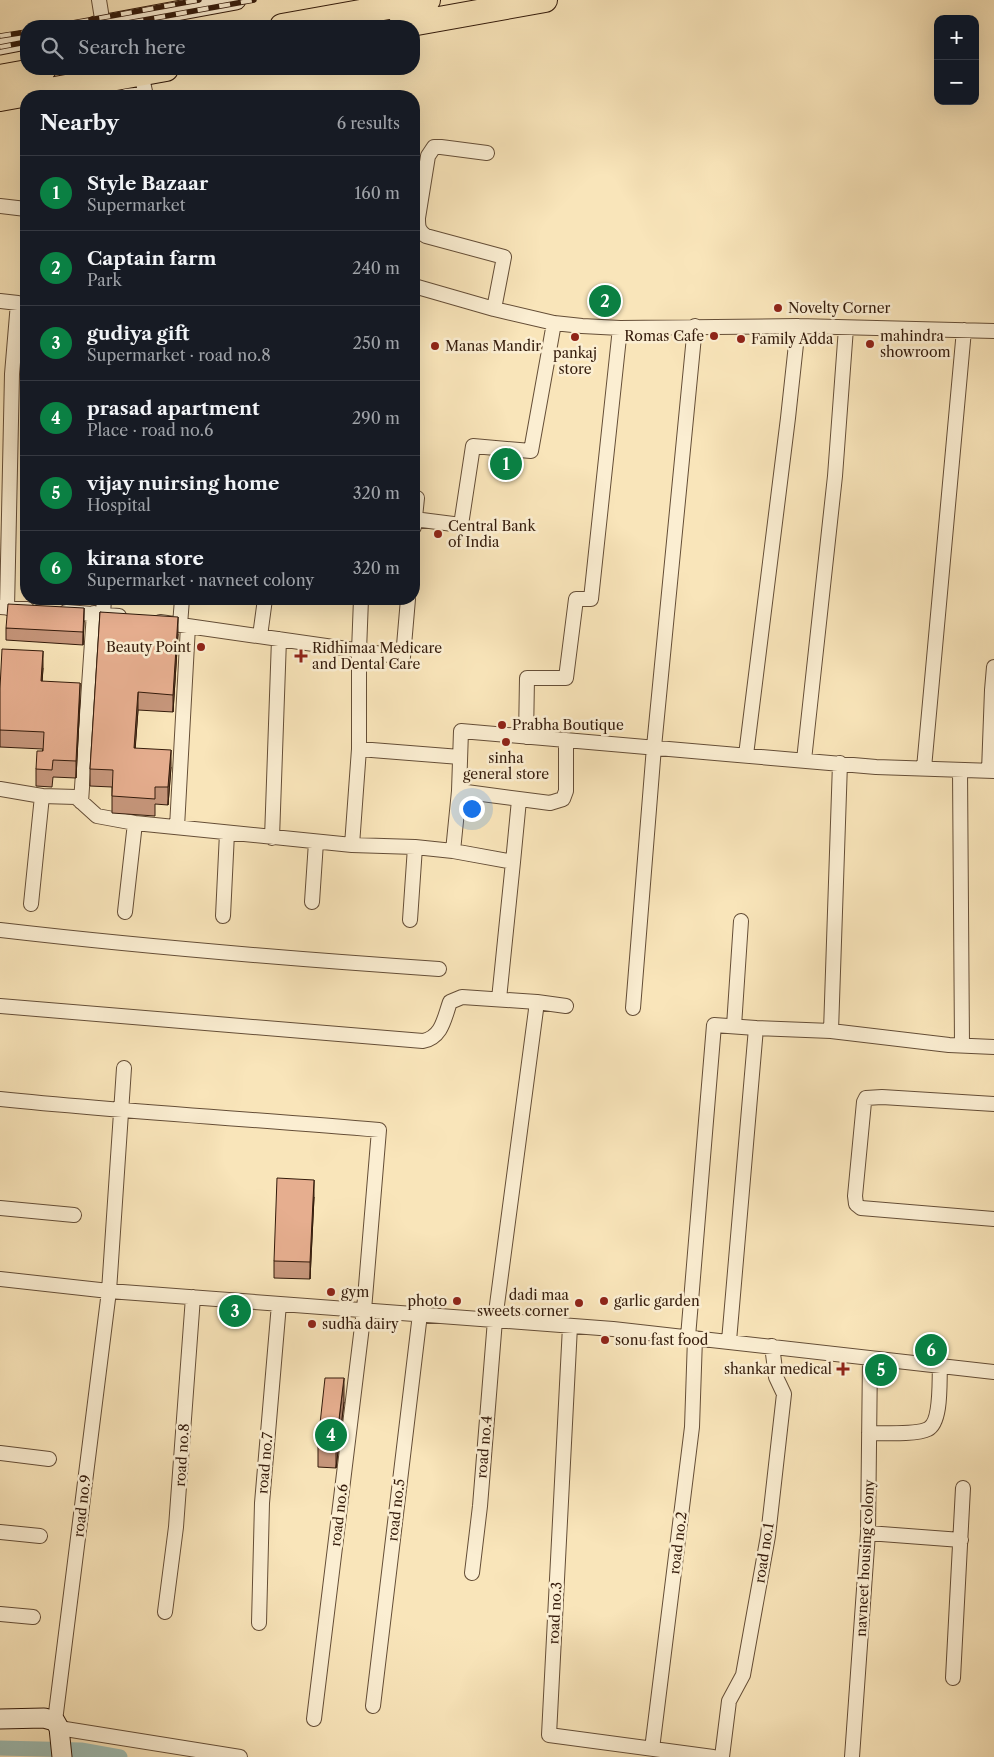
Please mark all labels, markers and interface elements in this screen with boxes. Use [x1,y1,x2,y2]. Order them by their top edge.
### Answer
map controls [934,15,979,105]
button: + [934,15,979,60]
search box [20,20,420,75]
icon: search [38,34,66,62]
text: Search here [78,36,186,59]
button: − [934,60,979,105]
text: Nearby [40,110,119,135]
text: 6 results [337,113,400,133]
text: Style Bazaar [87,172,208,195]
text: 1 [52,183,60,203]
text: 160 m [355,183,400,203]
text: Supermarket [87,195,185,215]
text: Captain farm [87,247,216,270]
text: 2 [51,258,61,278]
text: 240 m [352,258,400,278]
text: Park [87,270,122,290]
pin: 2 [589,282,621,320]
place label: Novelty Corner [788,299,890,317]
marker: Novelty Corner [772,302,784,314]
text: gudiya gift [87,322,190,345]
place label: Romas Cafe [624,327,704,345]
place label: mahindra showroom [880,327,951,361]
marker: Romas Cafe [708,330,720,342]
place label: Family Adda [751,330,834,348]
marker: pankaj store [569,331,581,343]
text: 3 [51,333,61,353]
text: 250 m [353,333,400,353]
marker: Family Adda [735,333,747,345]
place label: Manas Mandir [445,337,541,355]
marker: mahindra showroom [864,338,876,350]
marker: Manas Mandir [429,340,441,352]
place label: pankaj store [553,344,597,378]
text: Supermarket · road no.8 [87,345,271,365]
text: prasad apartment [87,397,260,420]
text: 4 [51,408,61,428]
text: 290 m [352,408,400,428]
text: Place · road no.6 [87,420,213,440]
pin: 1 [490,445,522,483]
text: vijay nuirsing home [87,472,279,495]
text: 5 [52,483,60,503]
text: 320 m [353,483,400,503]
text: Hospital [87,495,151,515]
place label: Central Bank of India [448,517,536,551]
marker: Central Bank of India [432,528,444,540]
text: kirana store [87,547,204,570]
text: 6 [51,558,61,578]
text: 320 m [353,558,400,578]
text: Supermarket · navneet colony [87,570,314,590]
place label: Beauty Point [106,638,191,656]
place label: Ridhimaa Medicare and Dental Care [312,639,442,673]
marker: Beauty Point [195,641,207,653]
marker: Ridhimaa Medicare and Dental Care [294,649,308,663]
place label: Prabha Boutique [512,716,624,734]
marker: Prabha Boutique [496,719,508,731]
marker: sinha general store [500,736,512,748]
place label: sinha general store [463,749,549,783]
your location [459,796,485,822]
place label: gym [341,1283,369,1301]
marker: gym [325,1286,337,1298]
place label: dadi maa sweets corner [477,1286,570,1320]
pin: 3 [219,1292,251,1330]
place label: photo [407,1292,447,1310]
place label: garlic garden [614,1292,700,1310]
marker: photo [451,1295,463,1307]
marker: garlic garden [598,1295,610,1307]
marker: dadi maa sweets corner [573,1297,585,1309]
place label: sudha dairy [322,1315,399,1333]
marker: sudha dairy [306,1318,318,1330]
place label: sonu fast food [615,1331,709,1349]
pin: 6 [915,1331,947,1369]
marker: sonu fast food [599,1334,611,1346]
pin: 5 [865,1351,897,1389]
place label: shankar medical [724,1360,832,1378]
marker: shankar medical [836,1362,850,1376]
street label: road no.4 [472,1415,496,1479]
pin: 4 [315,1416,347,1454]
street label: road no.8 [171,1423,193,1487]
street label: road no.7 [253,1431,277,1495]
street label: road no.9 [69,1474,95,1538]
street label: road no.5 [383,1478,409,1542]
street label: navneet housing colony [852,1479,878,1637]
street label: road no.6 [326,1483,352,1547]
street label: road no.2 [665,1511,691,1575]
street label: road no.1 [750,1521,778,1584]
street label: road no.3 [544,1581,566,1645]

